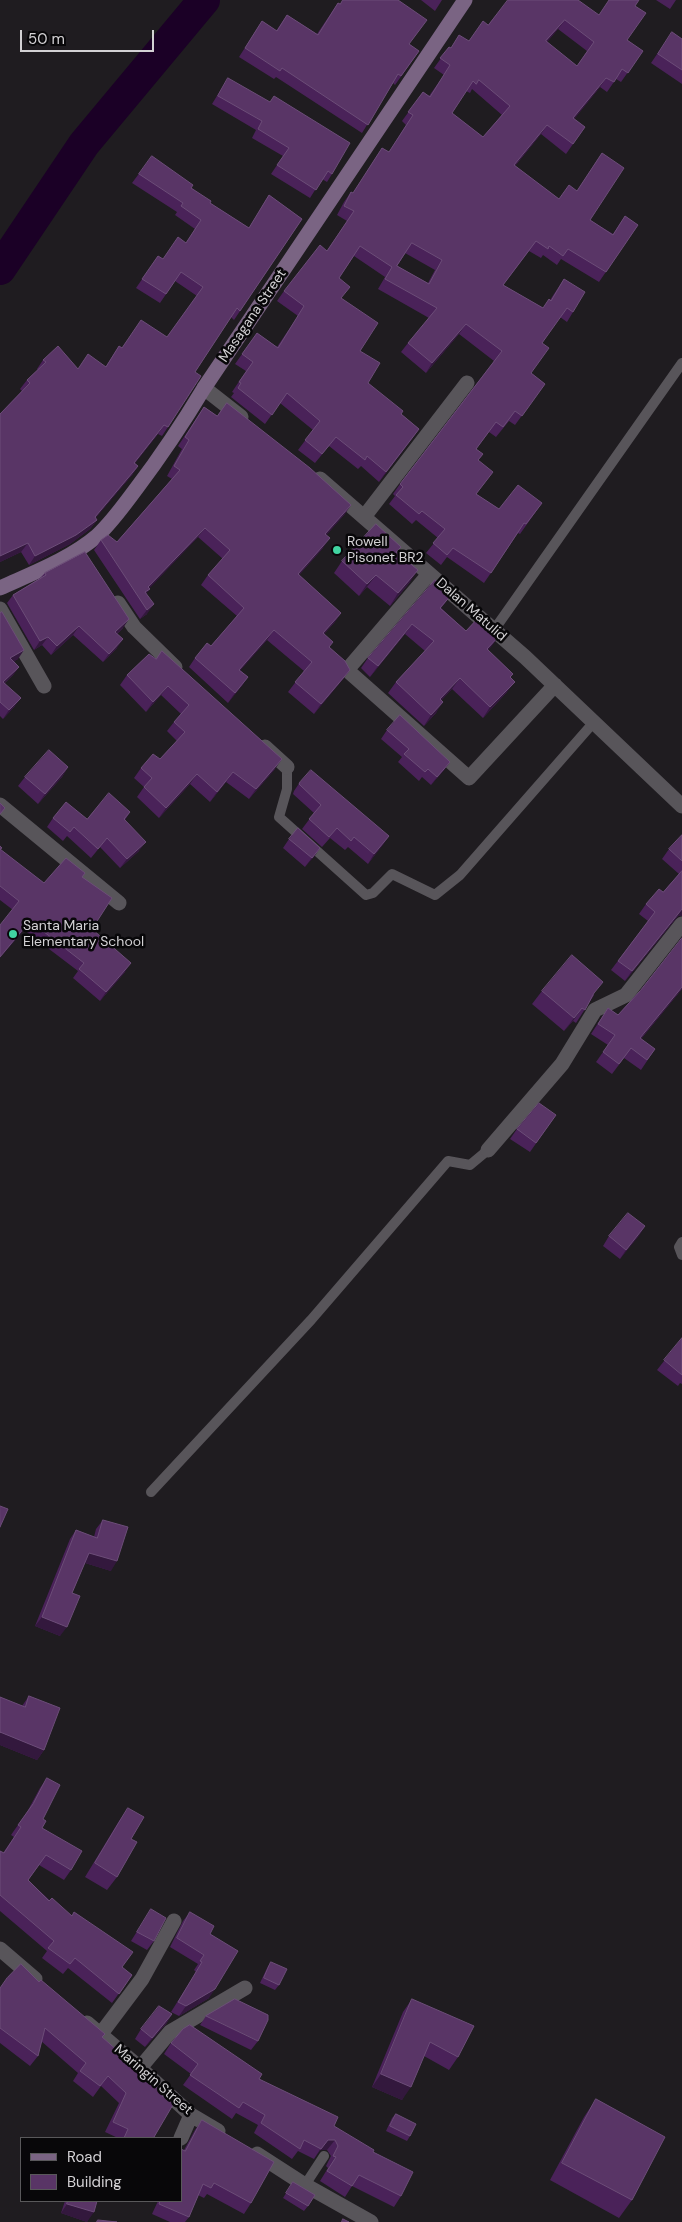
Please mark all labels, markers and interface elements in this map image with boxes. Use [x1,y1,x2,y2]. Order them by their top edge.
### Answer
scale bar [22,20,156,52]
text: 50 m [28,29,65,49]
street label: Masagana Street [216,266,290,366]
place label: Rowell Pisonet BR2 [347,534,424,566]
marker: Rowell Pisonet BR2 [331,544,343,556]
street label: Dalan Matulid [432,575,510,645]
place label: Santa Maria Elementary School [23,918,144,950]
marker: Santa Maria Elementary School [7,928,19,940]
street label: Maringin Street [110,2041,196,2119]
legend [20,2137,182,2202]
text: Road [67,2147,102,2167]
text: Building [67,2172,122,2192]

